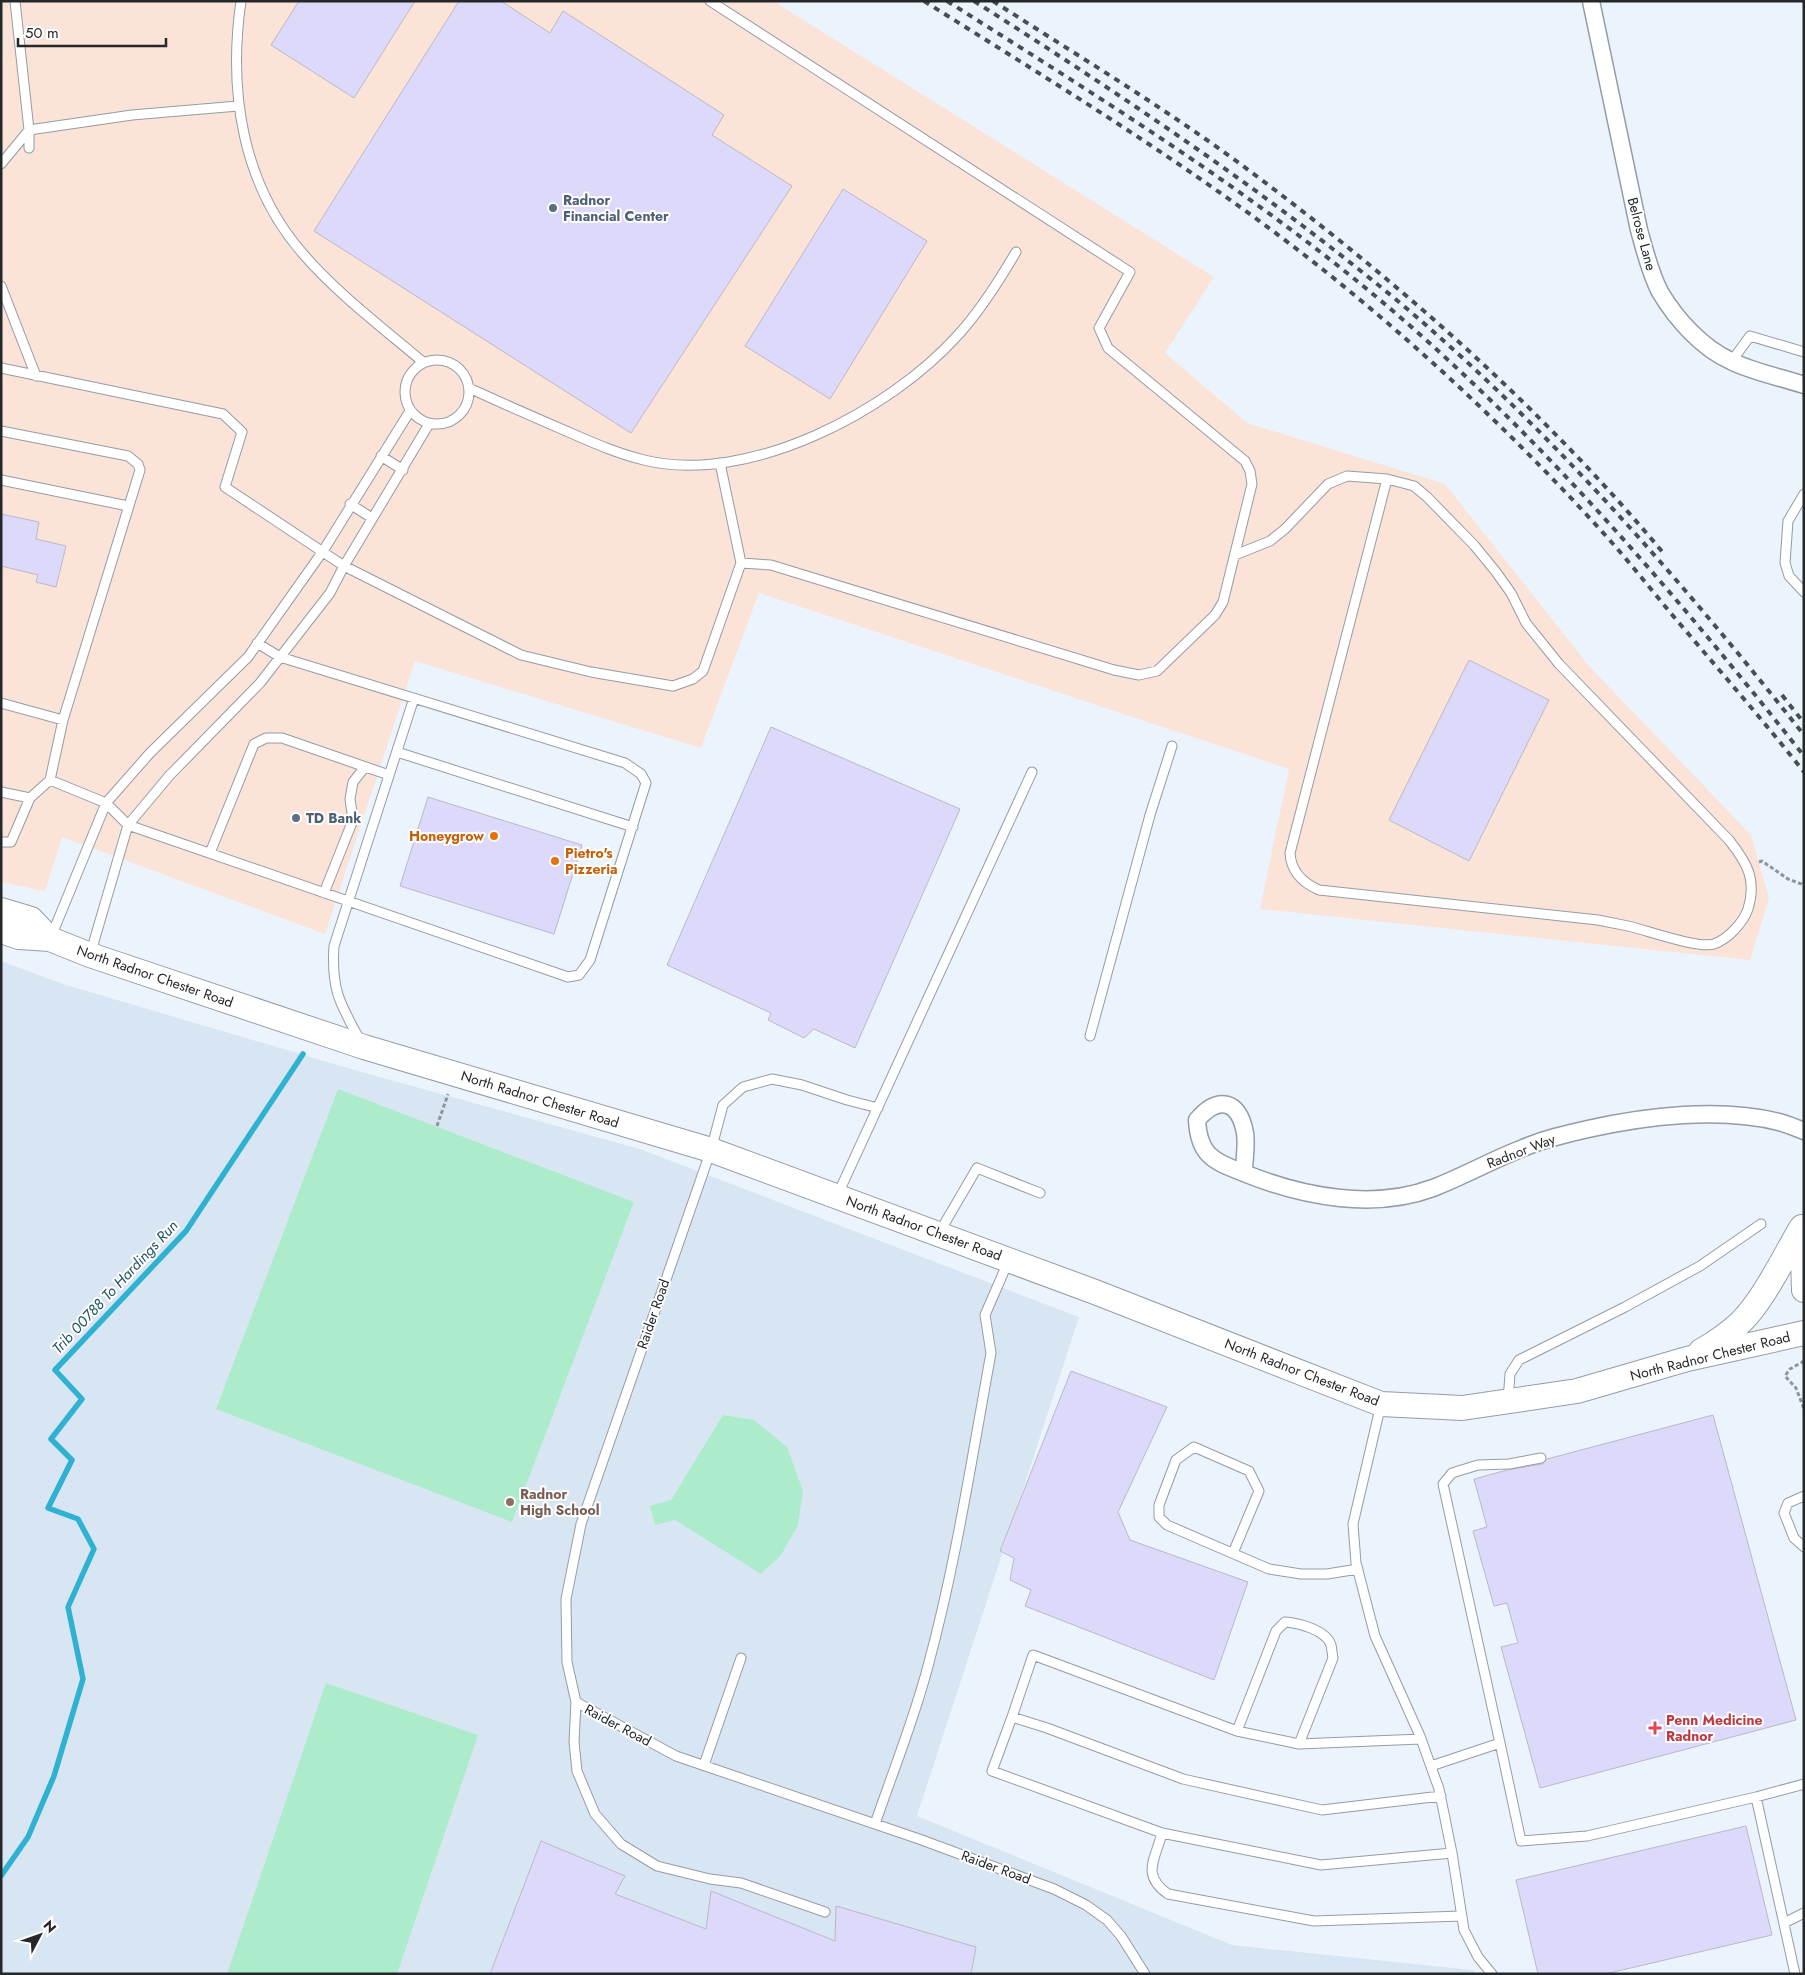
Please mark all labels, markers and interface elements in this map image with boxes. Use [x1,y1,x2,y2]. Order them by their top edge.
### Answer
scale bar [18,15,165,47]
text: 50 m [25,22,59,44]
place label: Radnor Financial Center [563,190,669,226]
street label: Belrose Lane [1623,195,1661,273]
marker: Radnor Financial Center [547,202,559,214]
place label: TD Bank [306,808,361,828]
marker: TD Bank [290,812,302,824]
place label: Honeygrow [409,826,484,846]
marker: Honeygrow [488,830,500,842]
place label: Pietro's Pizzeria [565,843,618,879]
marker: Pietro's Pizzeria [549,855,561,867]
street label: North Radnor Chester Road [74,940,236,1012]
street label: North Radnor Chester Road [459,1065,621,1133]
street label: Radnor Way [1484,1128,1559,1173]
street label: North Radnor Chester Road [843,1191,1005,1265]
water label: Trib 00788 To Hardings Run [47,1215,183,1359]
street label: Raider Road [632,1276,674,1352]
street label: North Radnor Chester Road [1628,1326,1792,1386]
street label: North Radnor Chester Road [1222,1333,1382,1411]
place label: Radnor High School [520,1484,600,1520]
marker: Radnor High School [504,1496,516,1508]
street label: Raider Road [581,1699,655,1751]
place label: Penn Medicine Radnor [1666,1710,1762,1746]
marker: Penn Medicine Radnor [1648,1721,1662,1735]
street label: Raider Road [958,1845,1034,1889]
north arrow [15,1910,65,1960]
text: N [39,1916,61,1937]

